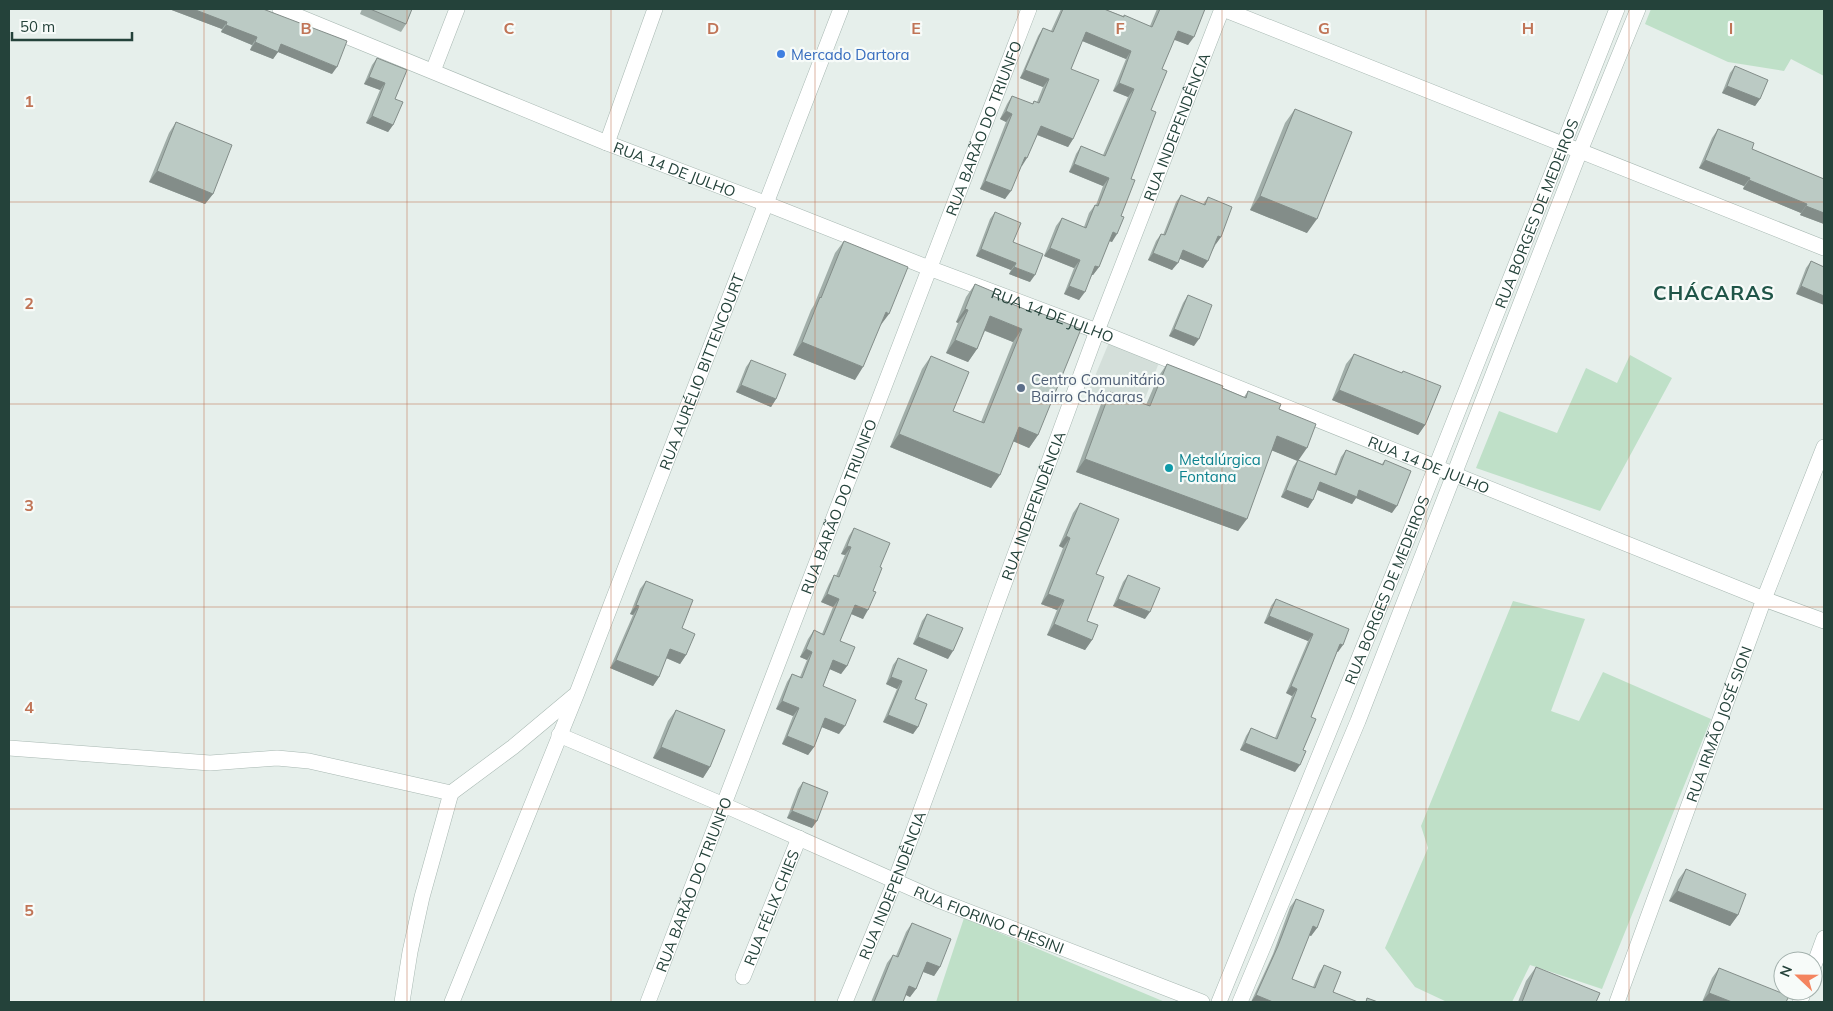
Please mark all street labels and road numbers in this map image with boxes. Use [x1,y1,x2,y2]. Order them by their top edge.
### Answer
street label: RUA BARÃO DO TRIUNFO [941,38,1025,218]
street label: RUA INDEPENDÊNCIA [1139,50,1214,204]
street label: RUA BORGES DE MEDEIROS [1490,116,1582,311]
street label: RUA 14 DE JULHO [611,137,739,201]
street label: RUA AURÉLIO BITTENCOURT [655,271,748,472]
street label: RUA 14 DE JULHO [989,283,1117,346]
street label: RUA BARÃO DO TRIUNFO [796,416,880,596]
street label: RUA INDEPENDÊNCIA [997,428,1069,583]
street label: RUA 14 DE JULHO [1365,431,1493,497]
street label: RUA BORGES DE MEDEIROS [1340,493,1433,687]
street label: RUA IRMÃO JOSÉ SION [1681,643,1756,804]
street label: RUA BARÃO DO TRIUNFO [651,794,735,975]
street label: RUA INDEPENDÊNCIA [854,808,929,962]
street label: RUA FÉLIX CHIES [739,847,803,968]
street label: RUA FIORINO CHESINI [911,881,1067,957]

